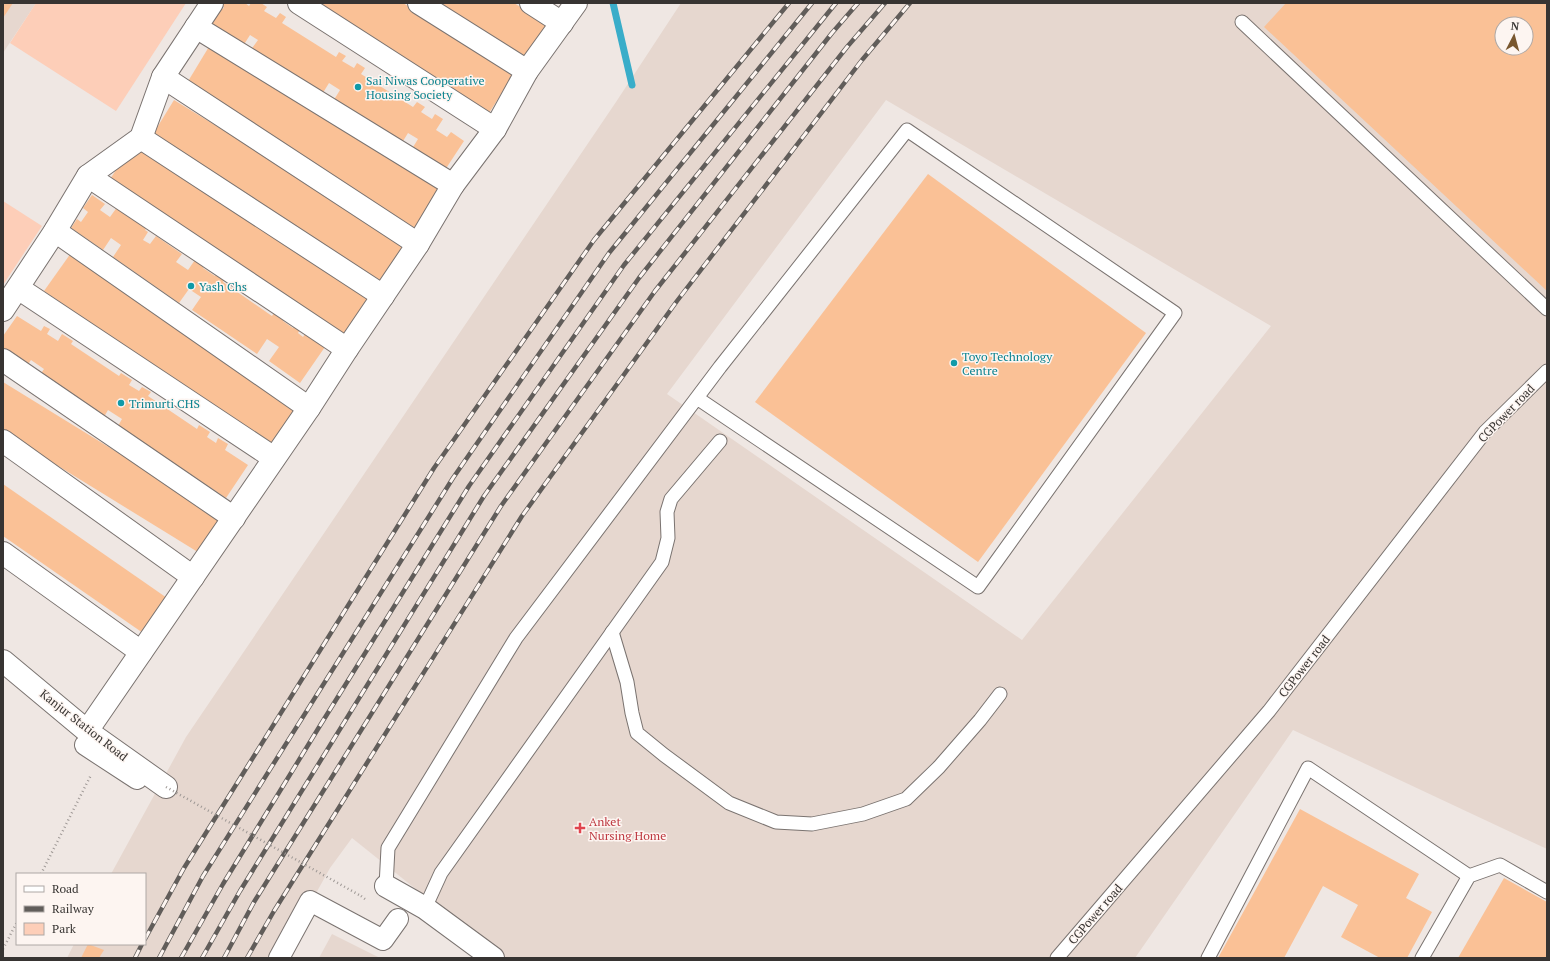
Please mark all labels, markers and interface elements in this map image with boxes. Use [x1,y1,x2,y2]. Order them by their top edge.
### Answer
north arrow [1494,16,1534,56]
text: N [1510,19,1521,34]
place label: Sai Niwas Cooperative Housing Society [366,73,485,102]
marker: Sai Niwas Cooperative Housing Society [353,82,363,92]
place label: Yash Chs [199,279,247,294]
marker: Yash Chs [186,281,196,291]
place label: Toyo Technology Centre [962,349,1053,378]
marker: Toyo Technology Centre [949,358,959,368]
street label: CGPower road [1475,381,1538,445]
place label: Trimurti CHS [129,396,200,411]
marker: Trimurti CHS [116,398,126,408]
street label: CGPower road [1275,632,1333,700]
street label: Kanjur Station Road [37,686,131,764]
place label: Anket Nursing Home [589,814,666,843]
marker: Anket Nursing Home [574,822,586,834]
legend [16,873,146,945]
street label: CGPower road [1065,880,1126,947]
text: Road [52,881,79,896]
text: Railway [52,901,95,916]
text: Park [52,921,77,936]

